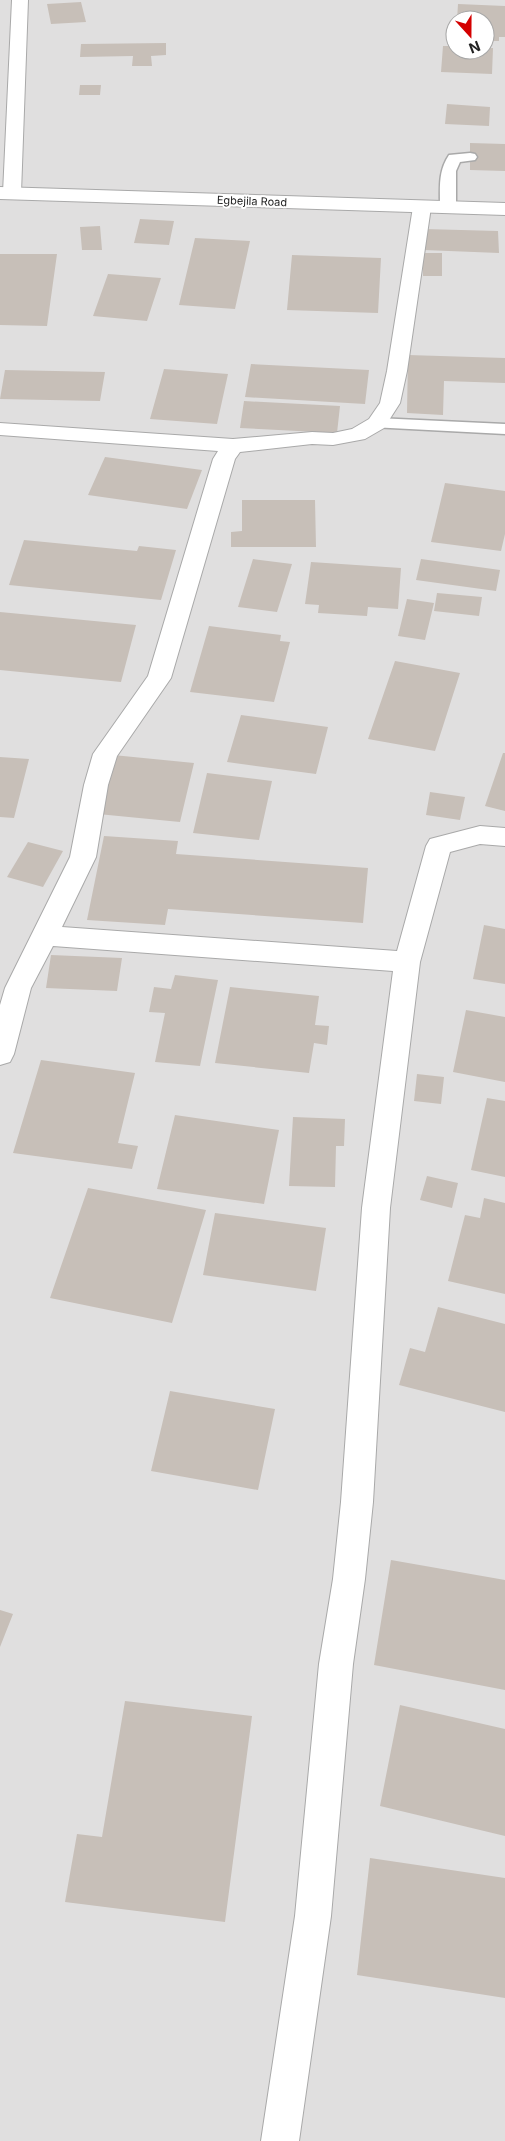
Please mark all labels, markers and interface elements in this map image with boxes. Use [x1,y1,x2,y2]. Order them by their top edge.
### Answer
north arrow [445,10,495,60]
text: N [467,38,483,57]
street label: Egbejila Road [217,193,287,209]

